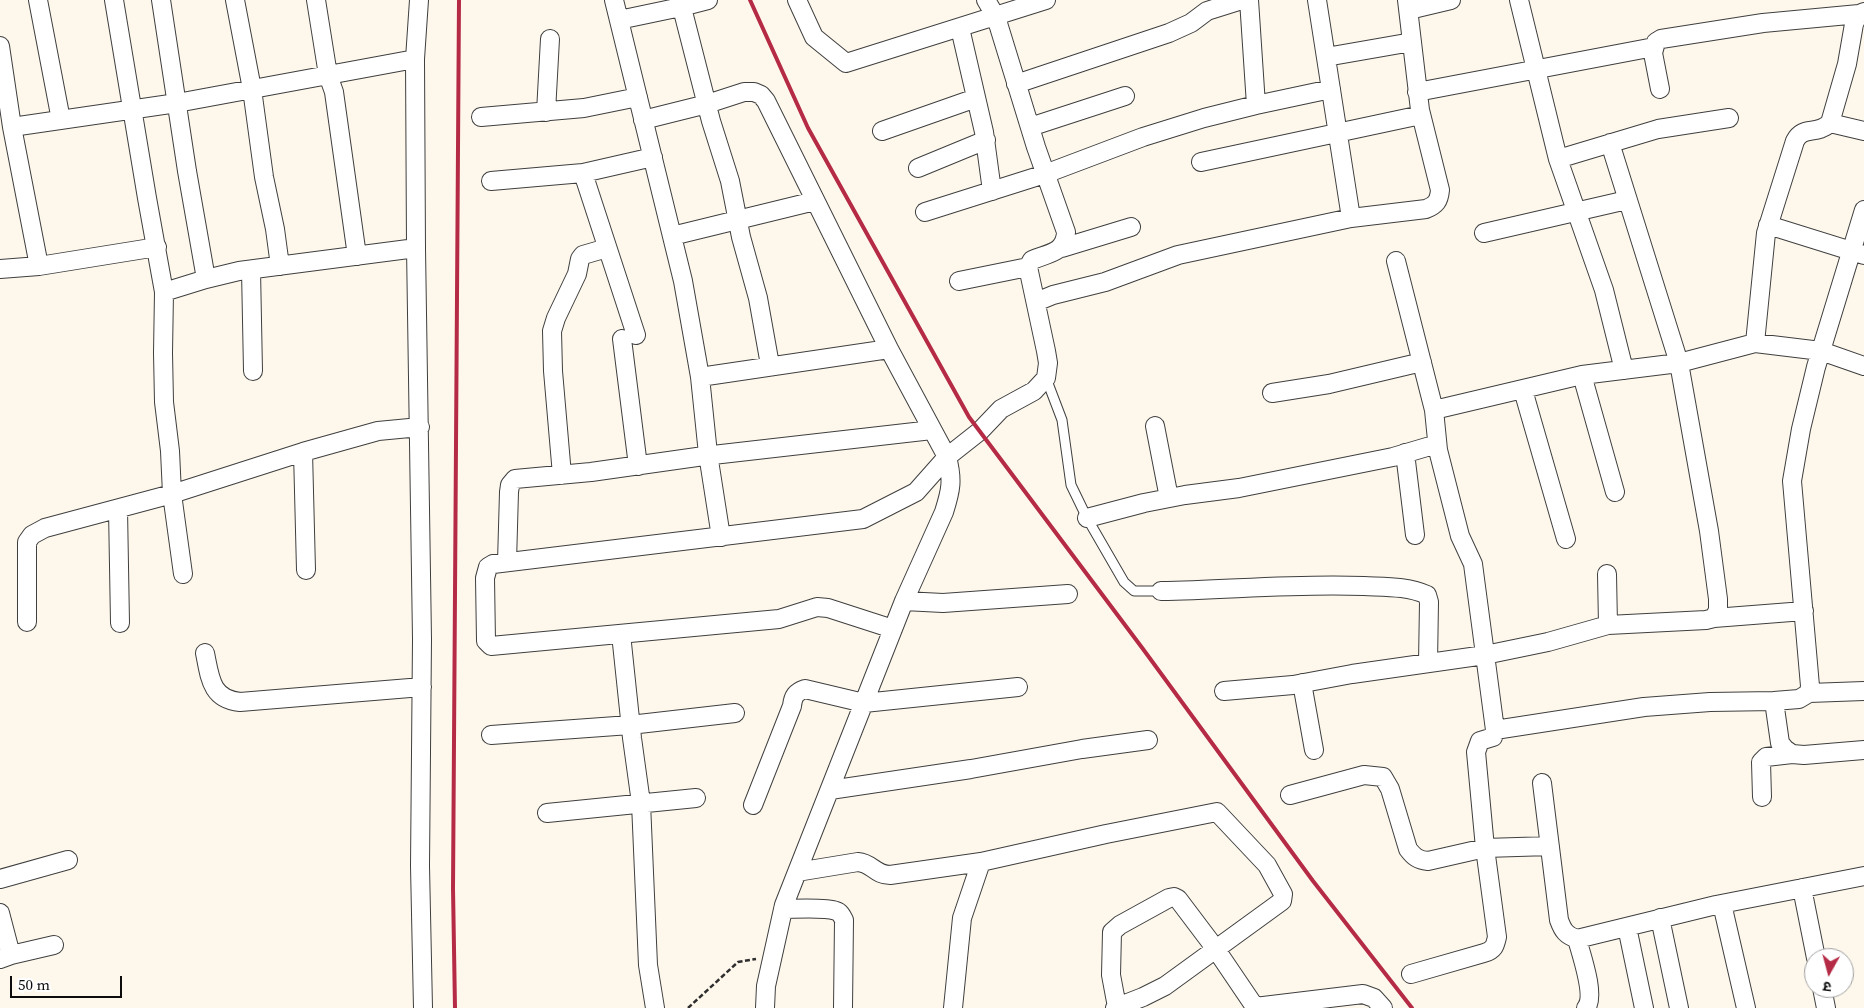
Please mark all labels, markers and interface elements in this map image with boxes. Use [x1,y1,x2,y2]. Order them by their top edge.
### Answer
north arrow [1804,948,1854,998]
scale bar [12,966,125,998]
text: 50 m [18,974,50,995]
text: उ [1822,976,1833,997]

